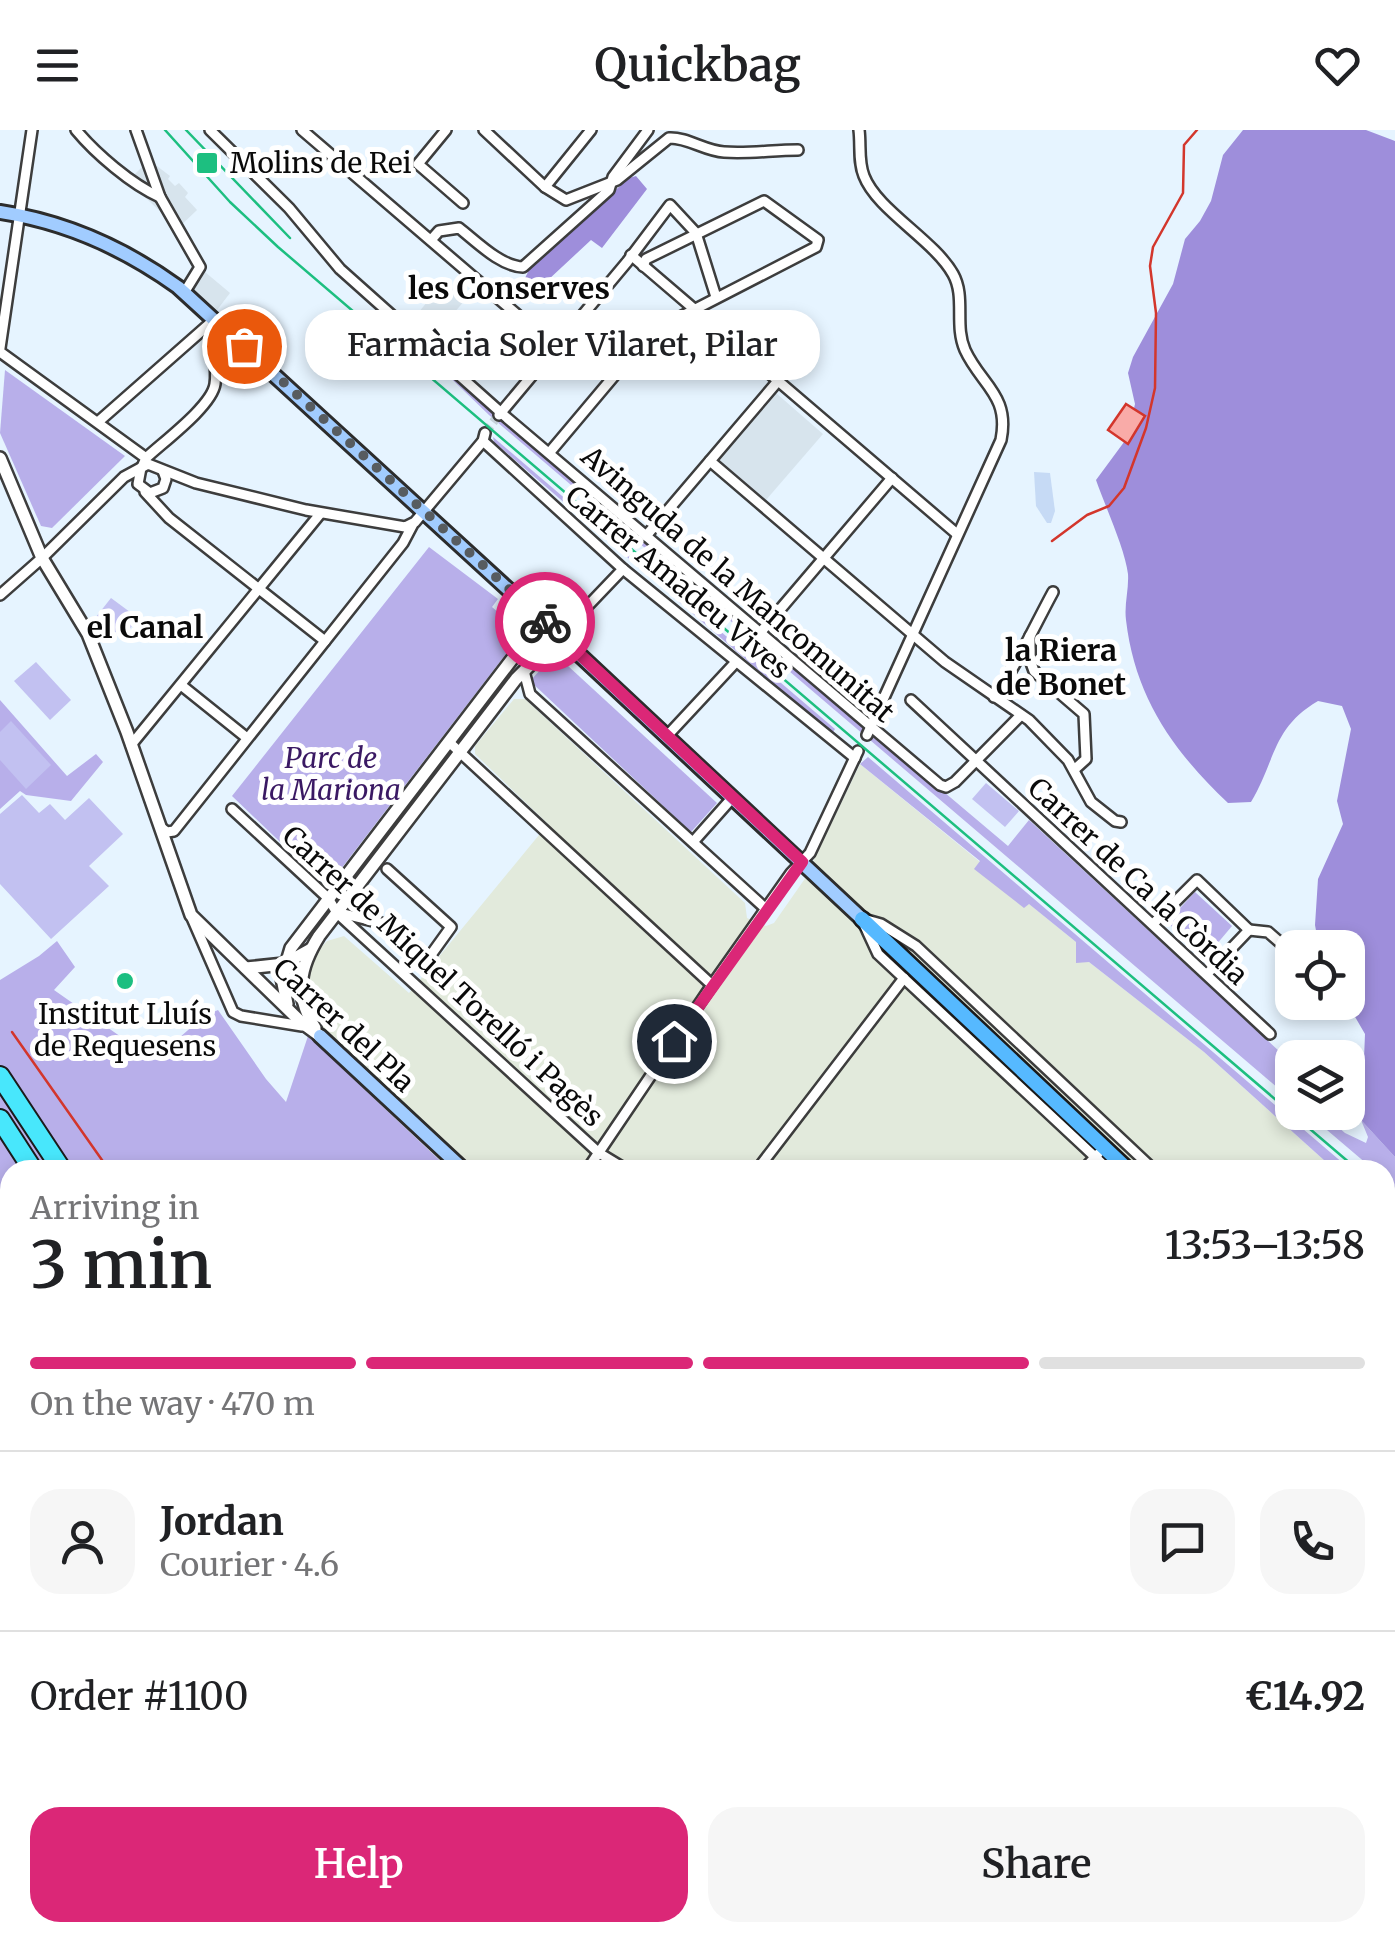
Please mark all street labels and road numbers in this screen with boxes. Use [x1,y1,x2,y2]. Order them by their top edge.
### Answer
street label: Avinguda de la Mancomunitat [573,437,902,730]
street label: Carrer Amadeu Vives [558,478,798,686]
street label: Carrer de Ca la Còrdia [1021,770,1255,992]
street label: Carrer de Miquel Torelló i Pagès [275,818,611,1134]
street label: Carrer del Pla [266,950,422,1100]

